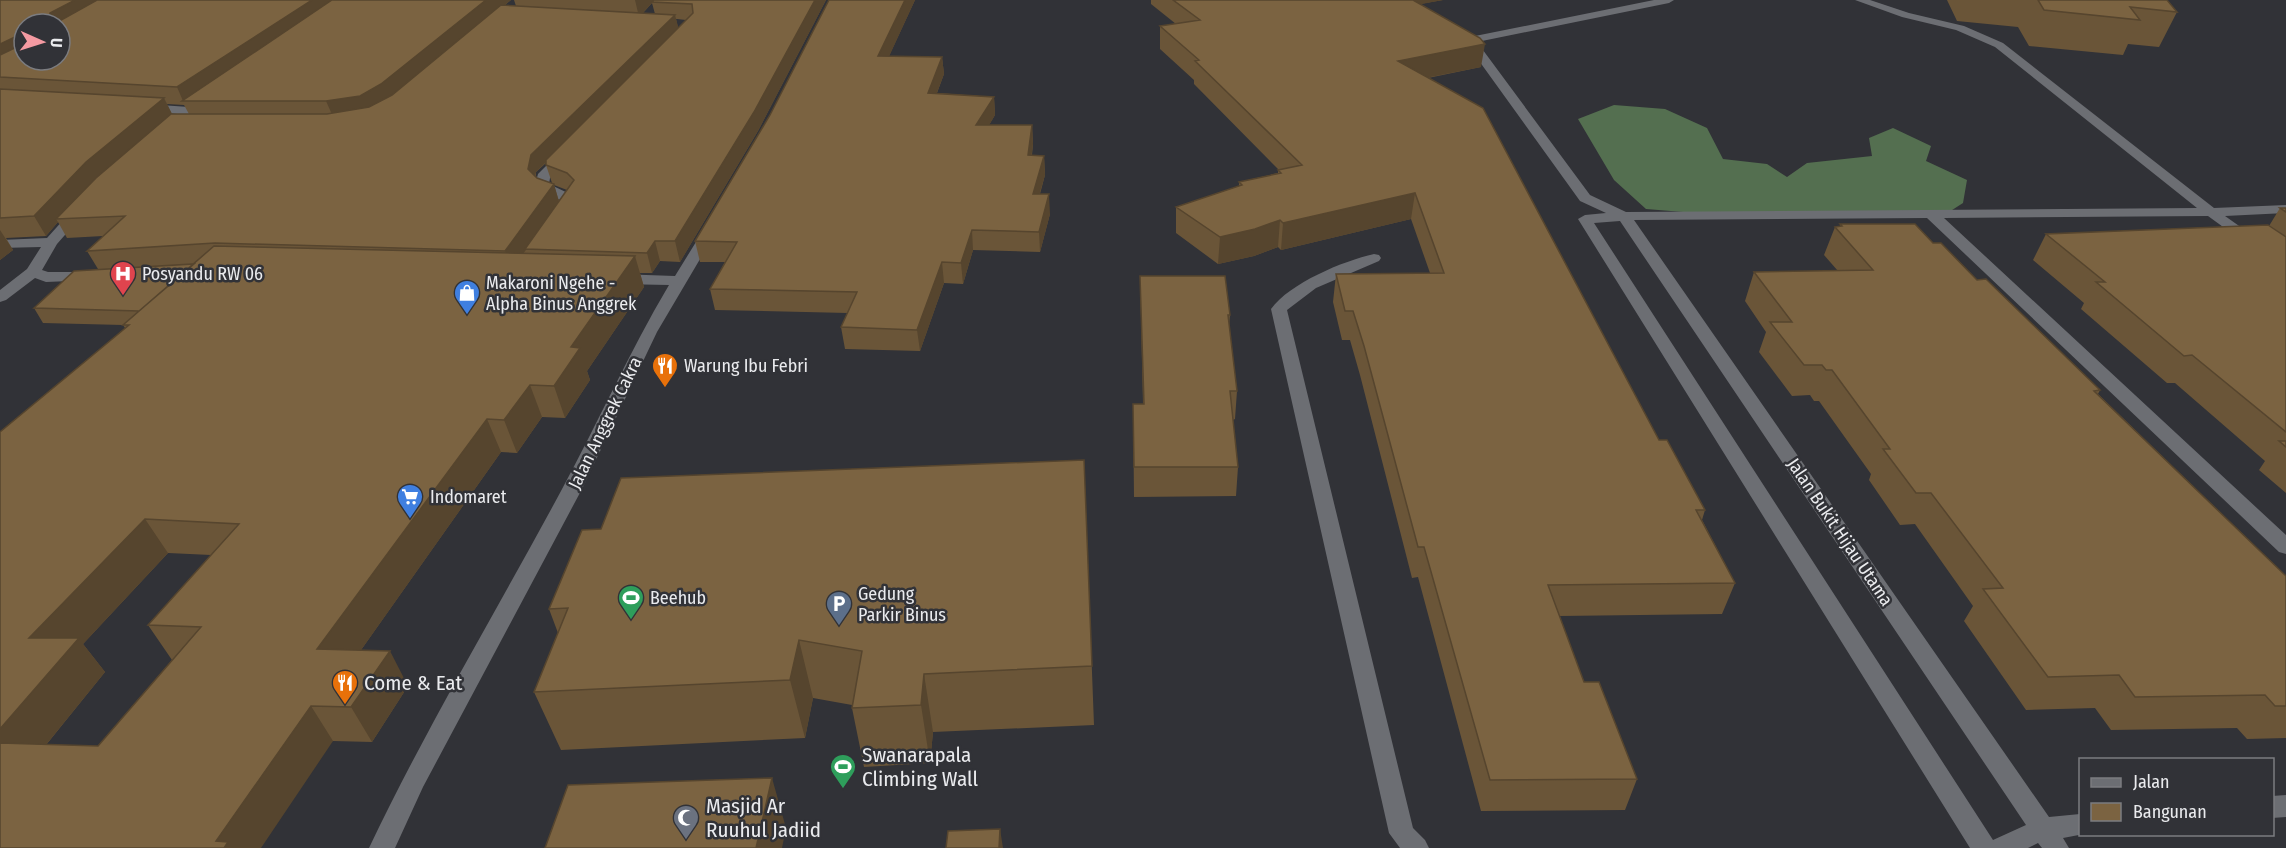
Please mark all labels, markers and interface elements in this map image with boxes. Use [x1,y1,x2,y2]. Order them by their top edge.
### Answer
north arrow [12,12,72,72]
text: U [47,38,66,48]
hospital icon: Posyandu RW 06 [108,259,138,297]
place label: Posyandu RW 06 [142,263,263,285]
place label: Makaroni Ngehe - Alpha Binus Anggrek [486,272,637,315]
shop icon: Makaroni Ngehe - Alpha Binus Anggrek [452,278,482,316]
restaurant icon: Warung Ibu Febri [650,351,680,389]
street label: Jalan Anggrek Cakra [563,353,647,493]
place label: Warung Ibu Febri [684,355,808,377]
street label: Jalan Bukit Hijau Utama [1782,454,1898,610]
supermarket icon: Indomaret [395,482,425,520]
place label: Indomaret [430,486,507,508]
sports icon: Beehub [616,583,646,621]
place label: Gedung Parkir Binus [858,583,946,626]
place label: Beehub [650,587,706,609]
parking icon: Gedung Parkir Binus [824,589,854,627]
restaurant icon: Come & Eat [330,668,360,706]
place label: Come & Eat [364,670,463,696]
place label: Swanarapala Climbing Wall [862,742,979,792]
sports icon: Swanarapala Climbing Wall [828,752,858,790]
legend [2079,758,2274,836]
text: Jalan [2133,771,2170,793]
place label: Masjid Ar Ruuhul Jadiid [706,793,821,843]
text: Bangunan [2133,801,2207,823]
mosque icon: Masjid Ar Ruuhul Jadiid [671,803,701,841]

